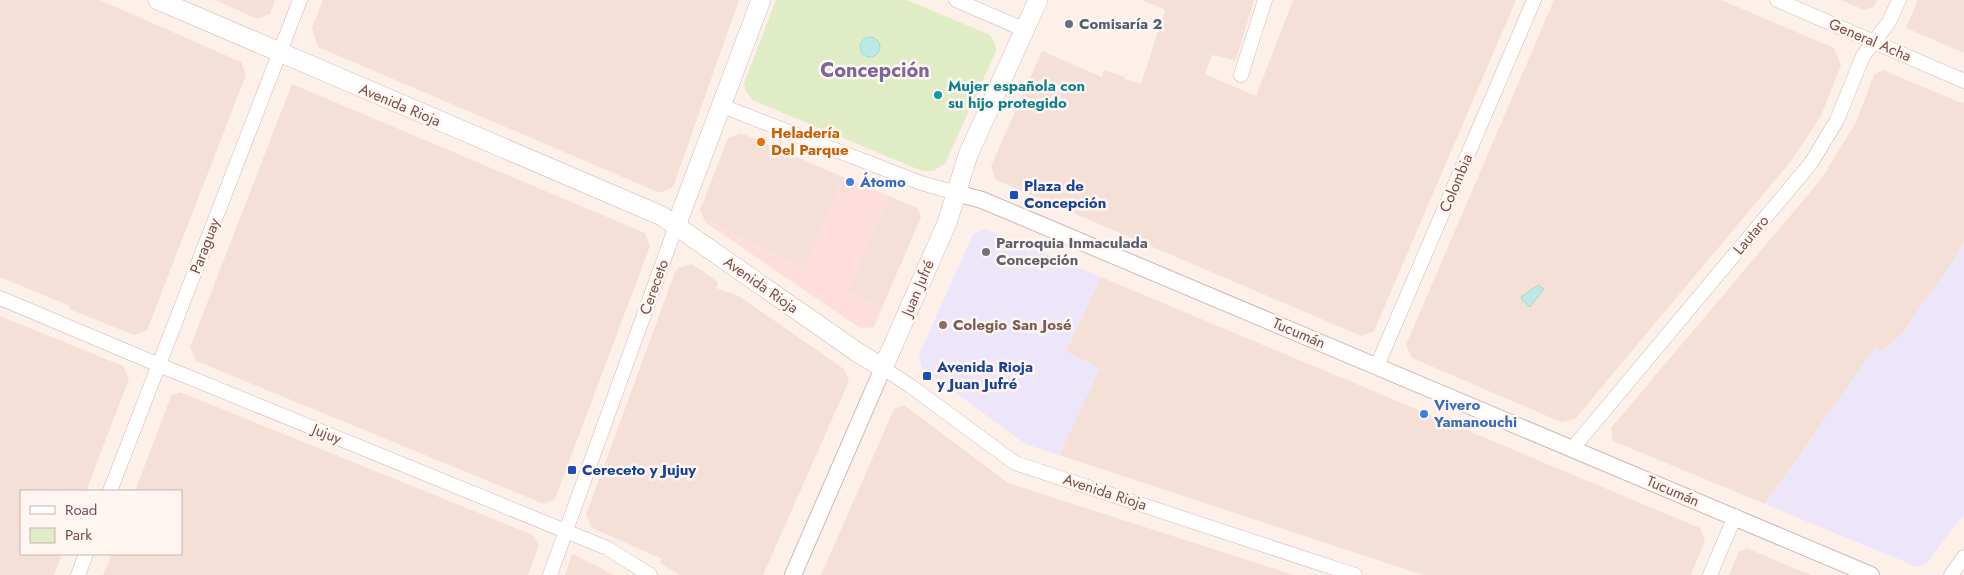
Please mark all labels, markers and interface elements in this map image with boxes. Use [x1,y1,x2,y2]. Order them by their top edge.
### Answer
place label: Comisaría 2 [1079,13,1163,35]
street label: General Acha [1825,13,1915,67]
marker: Comisaría 2 [1063,18,1075,30]
district label: Concepción [820,56,930,85]
place label: Mujer española con su hijo protegido [948,75,1085,114]
street label: Avenida Rioja [356,78,444,132]
marker: Mujer española con su hijo protegido [932,89,944,101]
place label: Heladería Del Parque [771,122,849,161]
marker: Heladería Del Parque [755,136,767,148]
street label: Colombia [1434,150,1478,216]
place label: Átomo [859,171,906,193]
place label: Plaza de Concepción [1024,175,1106,214]
marker: Átomo [844,176,856,188]
marker: Plaza de Concepción [1008,189,1020,201]
street label: Lautaro [1728,210,1774,260]
street label: Paraguay [184,215,226,277]
place label: Parroquia Inmaculada Concepción [996,232,1148,271]
marker: Parroquia Inmaculada Concepción [980,246,992,258]
street label: Avenida Rioja [719,251,803,319]
street label: Cereceto [634,256,674,318]
street label: Juan Jufré [895,256,940,322]
street label: Tucumán [1269,312,1329,354]
place label: Colegio San José [953,314,1072,336]
marker: Colegio San José [937,319,949,331]
place label: Avenida Rioja y Juan Jufré [936,356,1033,395]
marker: Avenida Rioja y Juan Jufré [921,370,933,382]
place label: Vivero Yamanouchi [1433,394,1517,433]
marker: Vivero Yamanouchi [1418,408,1430,420]
street label: Jujuy [307,417,345,450]
place label: Cereceto y Jujuy [582,459,696,481]
marker: Cereceto y Jujuy [566,464,578,476]
street label: Avenida Rioja [1060,468,1150,516]
street label: Tucumán [1643,470,1703,512]
legend [20,490,182,555]
text: Road [65,499,97,521]
text: Park [65,524,92,546]

